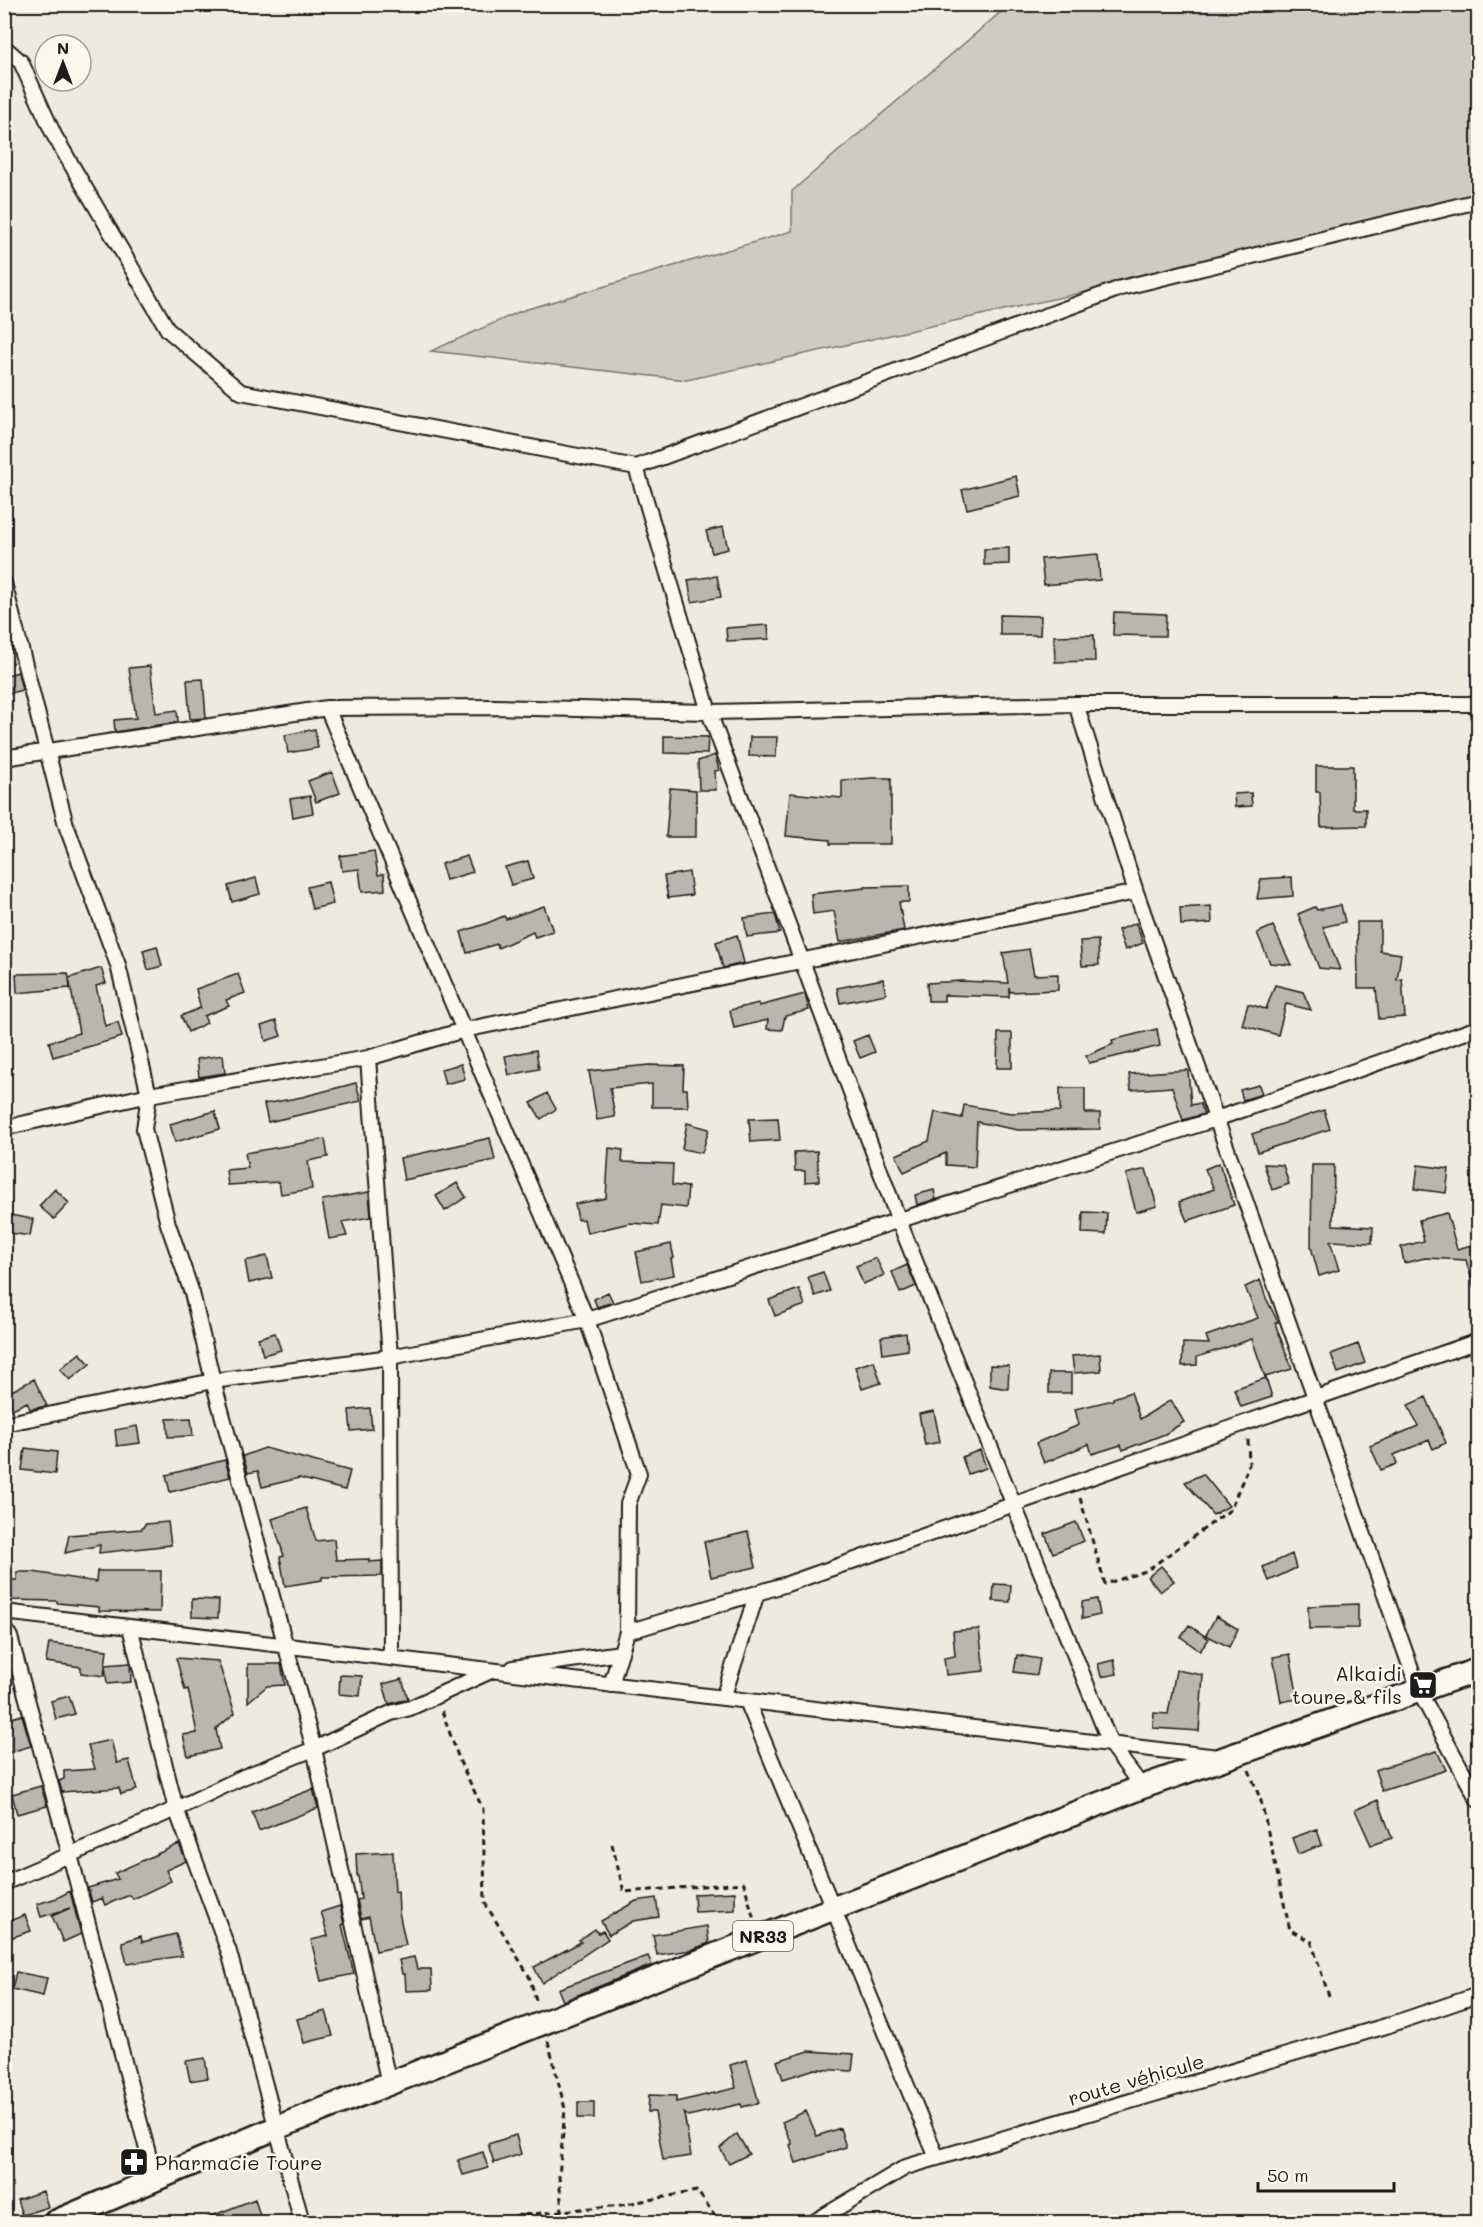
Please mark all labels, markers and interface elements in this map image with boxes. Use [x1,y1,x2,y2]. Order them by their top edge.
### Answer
north arrow [33,33,93,93]
text: N [57,37,69,58]
place label: Alkaidi toure & fils [1292,1660,1402,1709]
supermarket icon: Alkaidi toure & fils [1407,1669,1439,1701]
road number: NR33 [733,1921,793,1951]
street label: route véhicule [1065,2047,1207,2111]
pharmacy icon: Pharmacie Toure [118,2146,150,2178]
place label: Pharmacie Toure [155,2149,322,2175]
scale bar [1258,2155,1394,2193]
text: 50 m [1267,2163,1309,2187]

